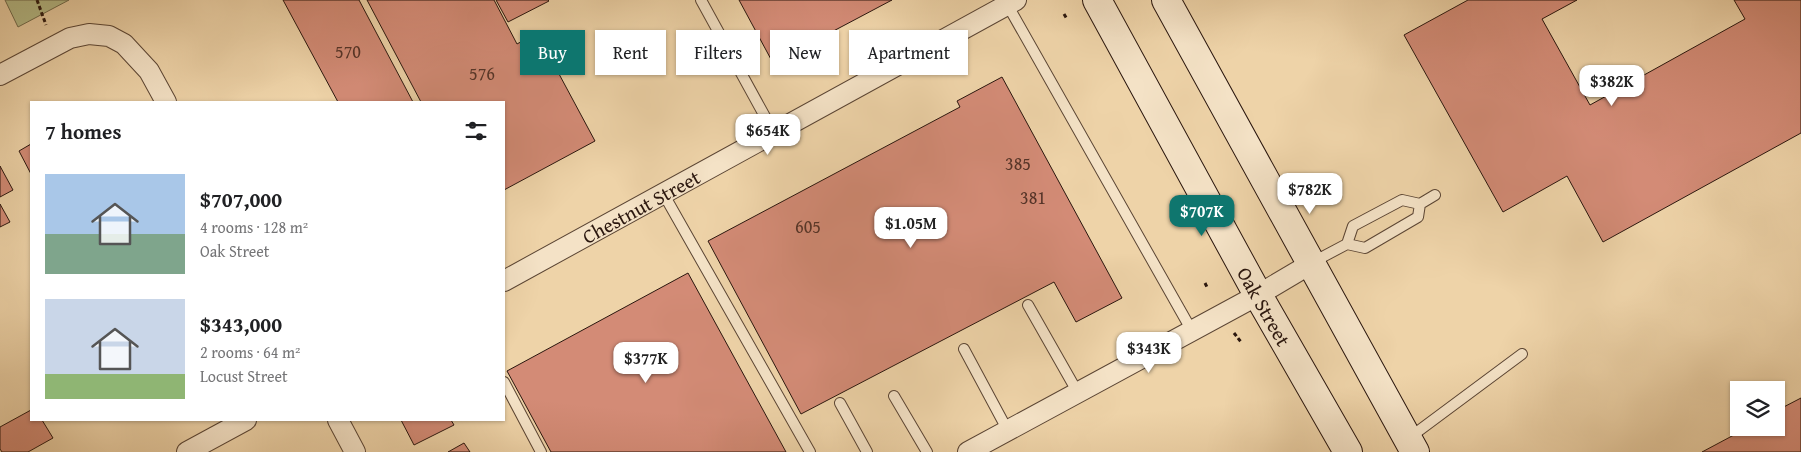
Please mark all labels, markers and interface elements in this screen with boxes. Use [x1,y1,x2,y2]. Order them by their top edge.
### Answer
chip: Buy [520,30,585,75]
chip: Rent [595,30,666,75]
chip: Filters [676,30,760,75]
chip: New [770,30,839,75]
chip: Apartment [849,30,968,75]
house number: 570 [335,38,361,65]
house number: 576 [469,60,495,87]
pin: $382K [1577,64,1647,107]
text: $382K [1590,69,1634,93]
pin: $654K [733,114,803,156]
text: 7 homes [45,116,121,147]
icon: filters [462,117,490,145]
text: $654K [746,118,790,142]
house number: 385 [1005,150,1031,177]
street label: Chestnut Street [577,162,705,250]
pin: $782K [1275,172,1345,215]
text: $782K [1288,177,1332,201]
text: $707,000 [200,184,282,215]
house number: 381 [1020,184,1046,211]
icon: home [85,194,145,254]
pin: $707K [1167,194,1237,237]
text: $707K [1180,199,1224,223]
pin: $1.05M [870,206,952,249]
text: $1.05M [885,211,937,235]
house number: 605 [795,213,821,240]
text: 4 rooms · 128 m² [200,215,308,239]
text: Oak Street [200,239,269,263]
street label: Oak Street [1231,261,1299,351]
text: $343,000 [200,309,282,340]
icon: home [85,319,145,379]
pin: $343K [1114,332,1184,374]
text: $343K [1127,336,1171,360]
text: 2 rooms · 64 m² [200,340,300,364]
pin: $377K [611,342,681,384]
text: $377K [624,346,668,370]
text: Locust Street [200,364,288,388]
map controls [1730,381,1785,436]
button: layers [1730,381,1785,436]

